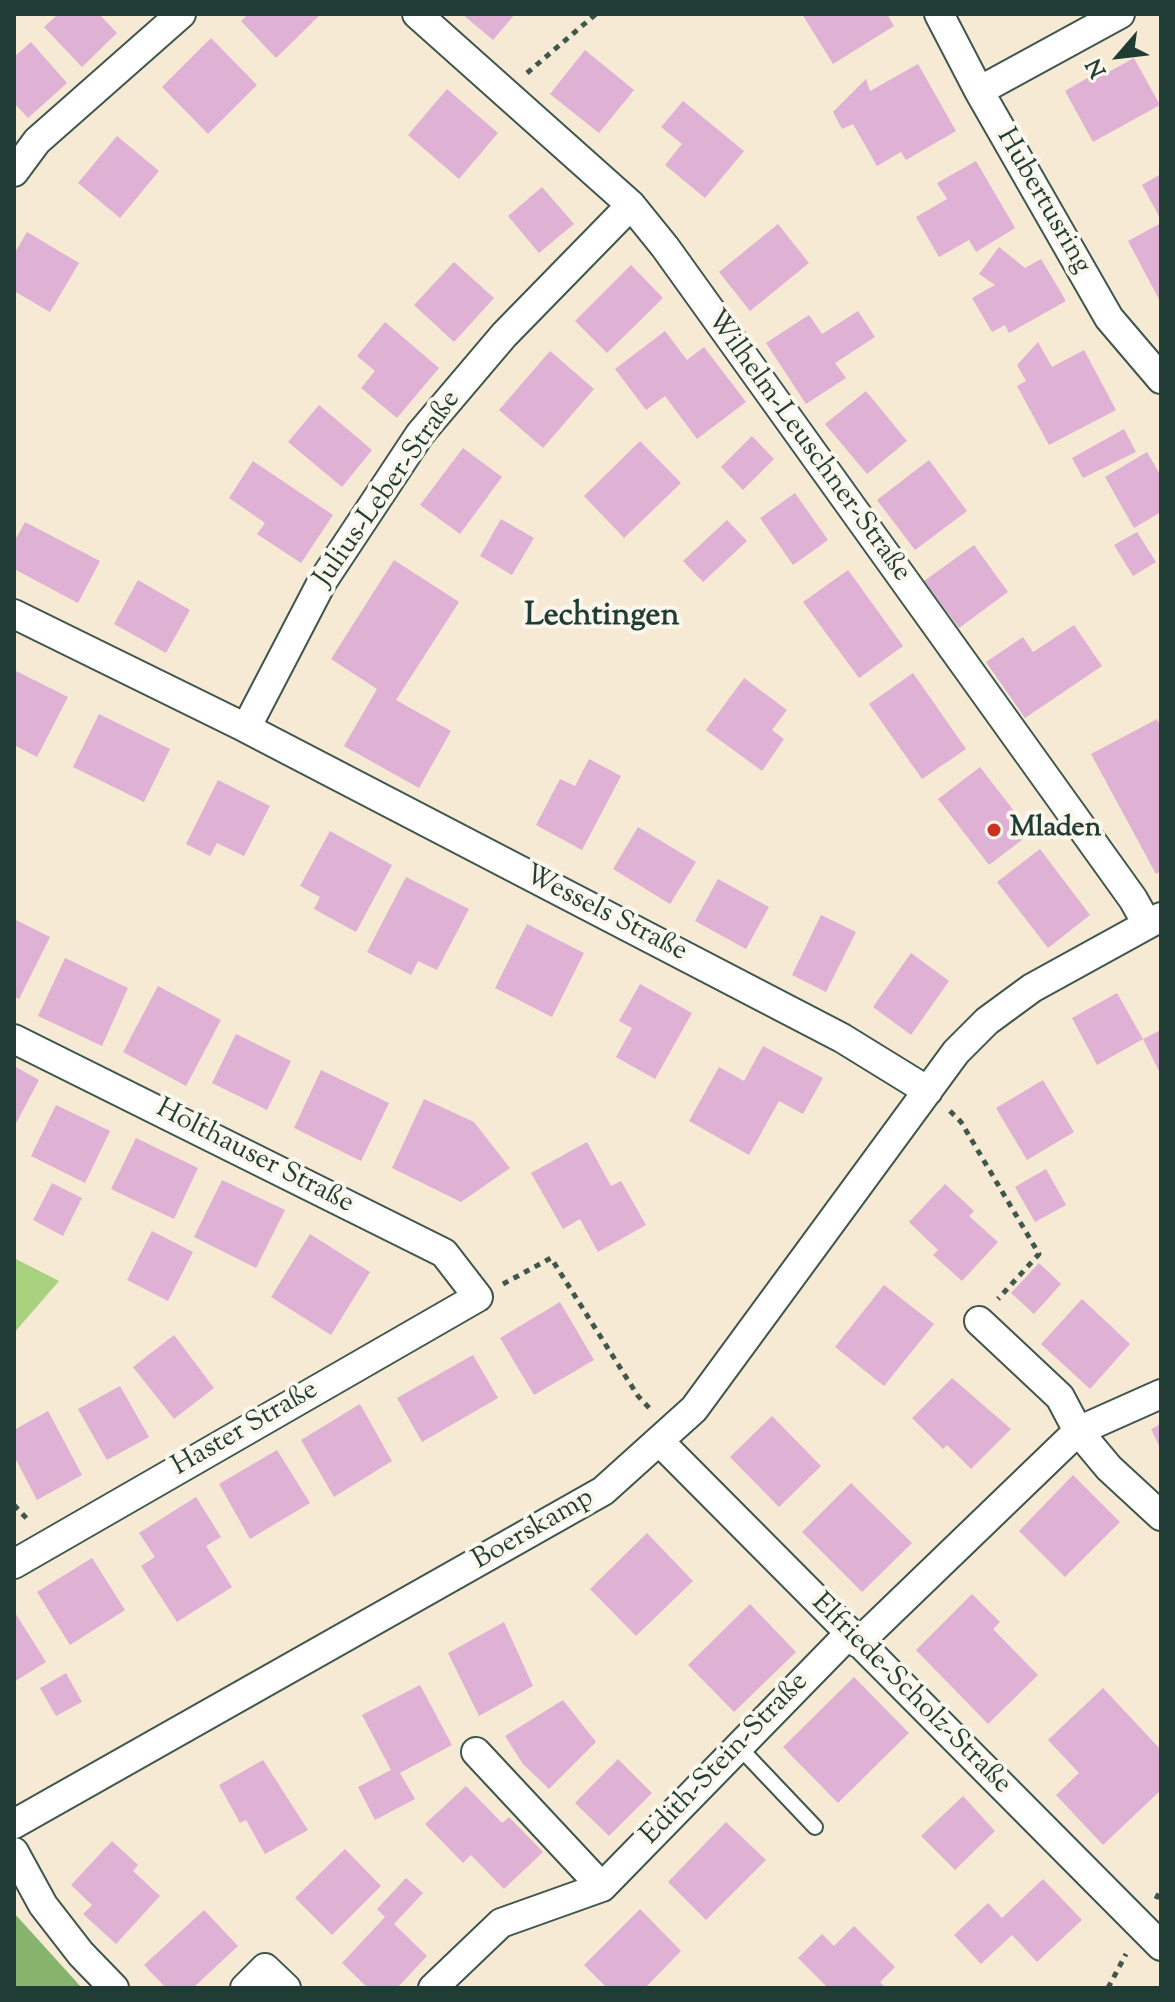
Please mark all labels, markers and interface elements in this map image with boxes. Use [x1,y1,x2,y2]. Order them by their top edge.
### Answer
north arrow [1079,16,1159,96]
text: N [1080,52,1116,83]
street label: Hubertusring [987,123,1097,281]
street label: Wilhelm-Leuschner-Straße [697,305,917,589]
street label: Julius-Leber-Straße [309,385,469,595]
district label: Lechtingen [525,600,679,638]
place label: Mladen [1010,813,1101,847]
marker: Mladen [985,821,1003,839]
street label: Wessels Straße [518,859,692,971]
street label: Holthauser Straße [149,1094,359,1222]
street label: Haster Straße [167,1375,325,1485]
street label: Boerskamp [468,1483,600,1579]
street label: Elfriede-Scholz-Straße [803,1588,1017,1802]
street label: Edith-Stein-Straße [635,1667,817,1853]

